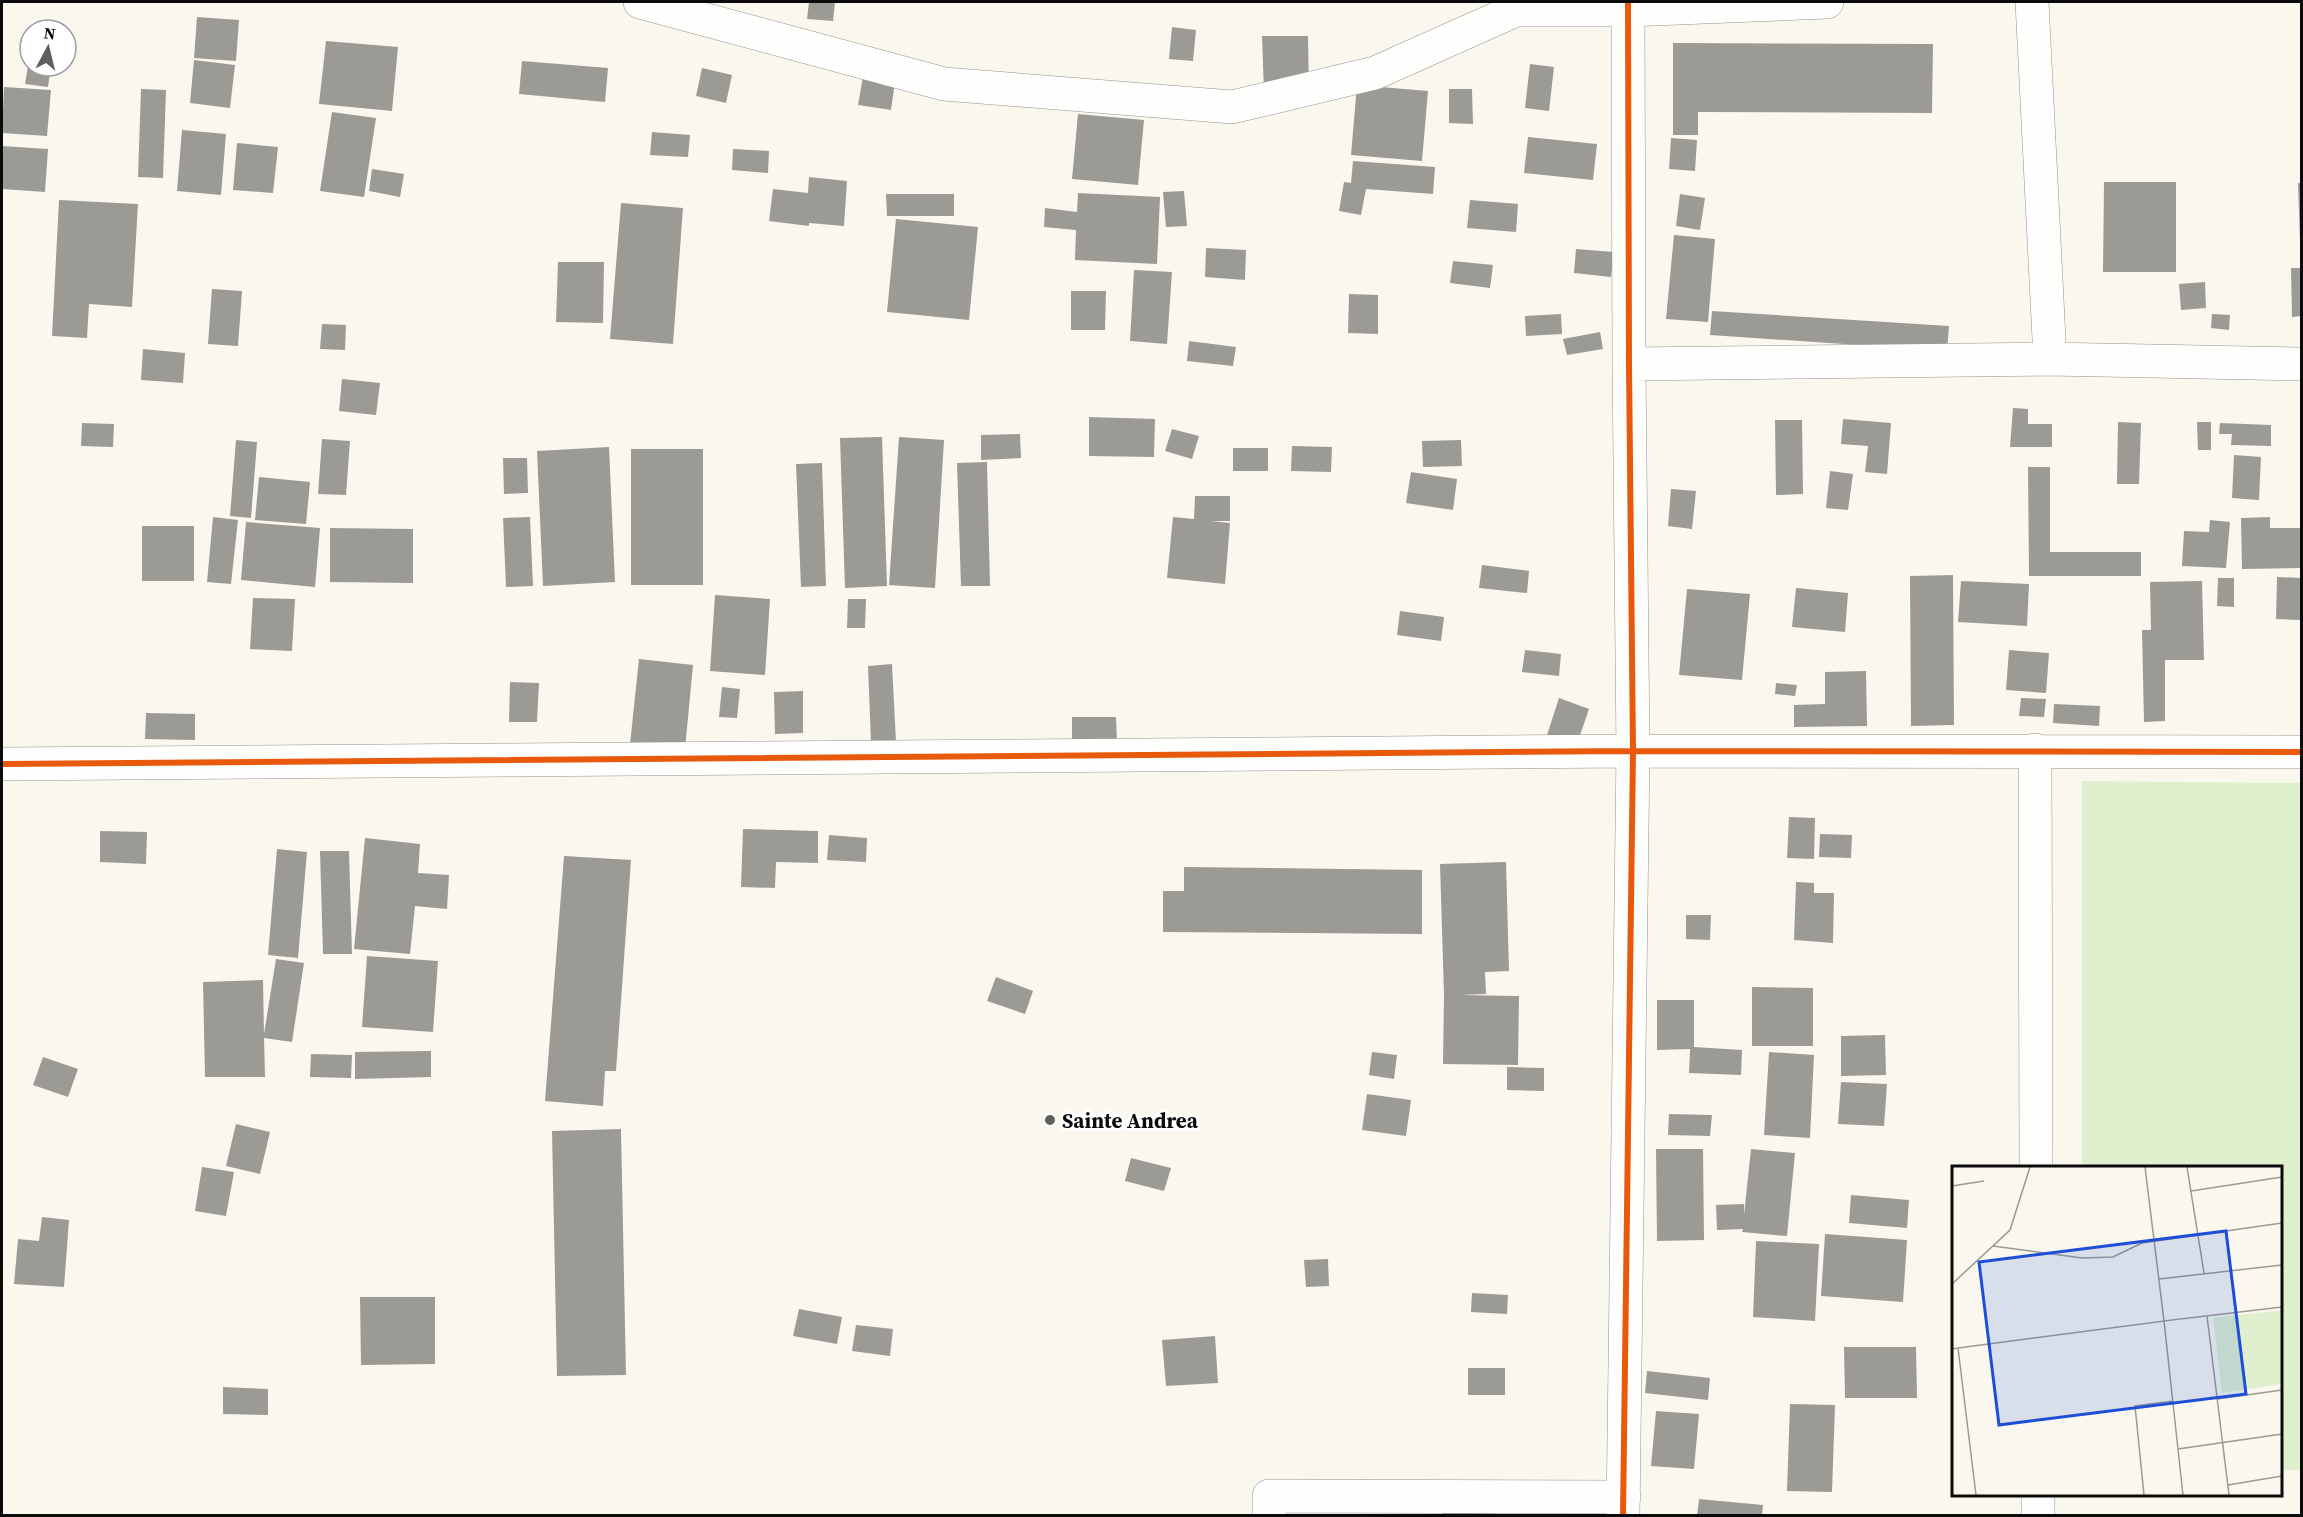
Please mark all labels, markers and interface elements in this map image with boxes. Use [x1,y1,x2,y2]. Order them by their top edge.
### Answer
north arrow [18,18,78,78]
text: N [43,21,57,45]
place label: Sainte Andrea [1062,1106,1199,1135]
marker: Sainte Andrea [1043,1113,1057,1127]
inset map [1952,1166,2282,1496]

